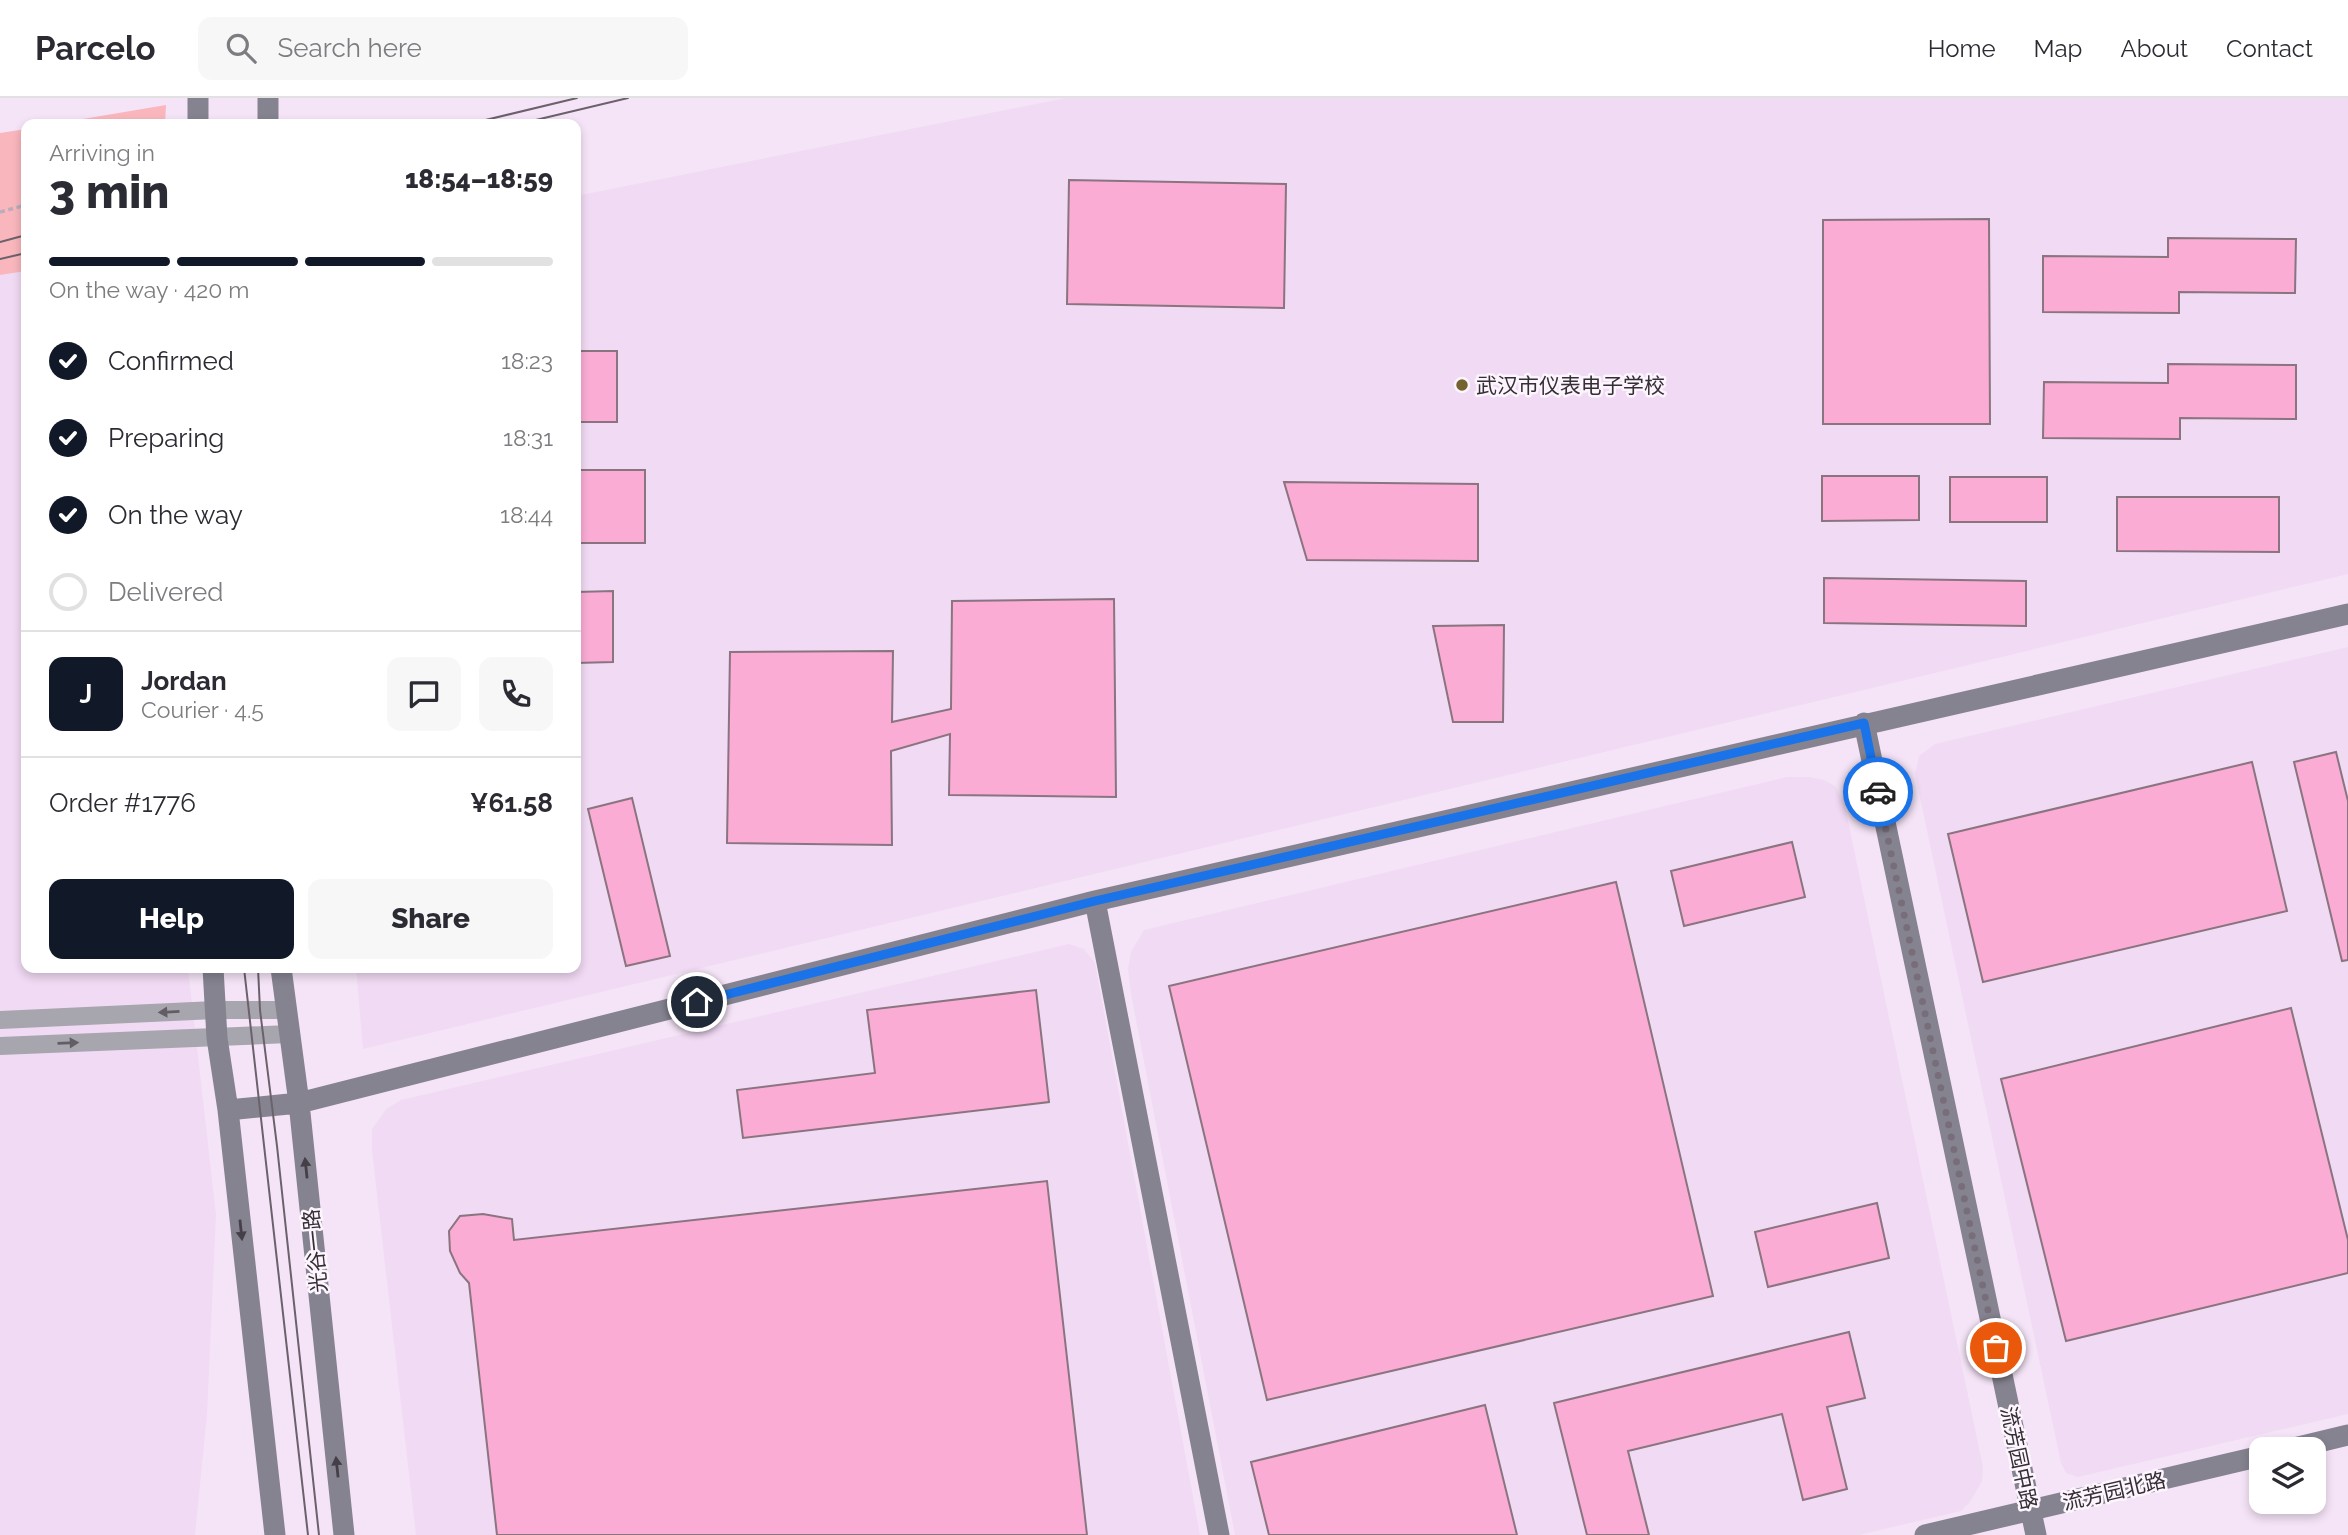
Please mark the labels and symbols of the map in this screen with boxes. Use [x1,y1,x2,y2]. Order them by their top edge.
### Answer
place label: 武汉市仪表电子学校 [1476,373,1665,398]
marker: 武汉市仪表电子学校 [1454,377,1470,393]
courier [1843,757,1913,827]
pin [667,972,727,1032]
one-way arrow [157,1007,179,1018]
one-way arrow [57,1038,79,1049]
one-way arrow [300,1157,311,1179]
street label: 光谷一路 [298,1208,332,1294]
one-way arrow [236,1220,247,1242]
pin [1966,1318,2026,1378]
street label: 流芳园中路 [1996,1404,2042,1512]
one-way arrow [332,1456,343,1478]
street label: 流芳园北路 [2060,1467,2168,1515]

